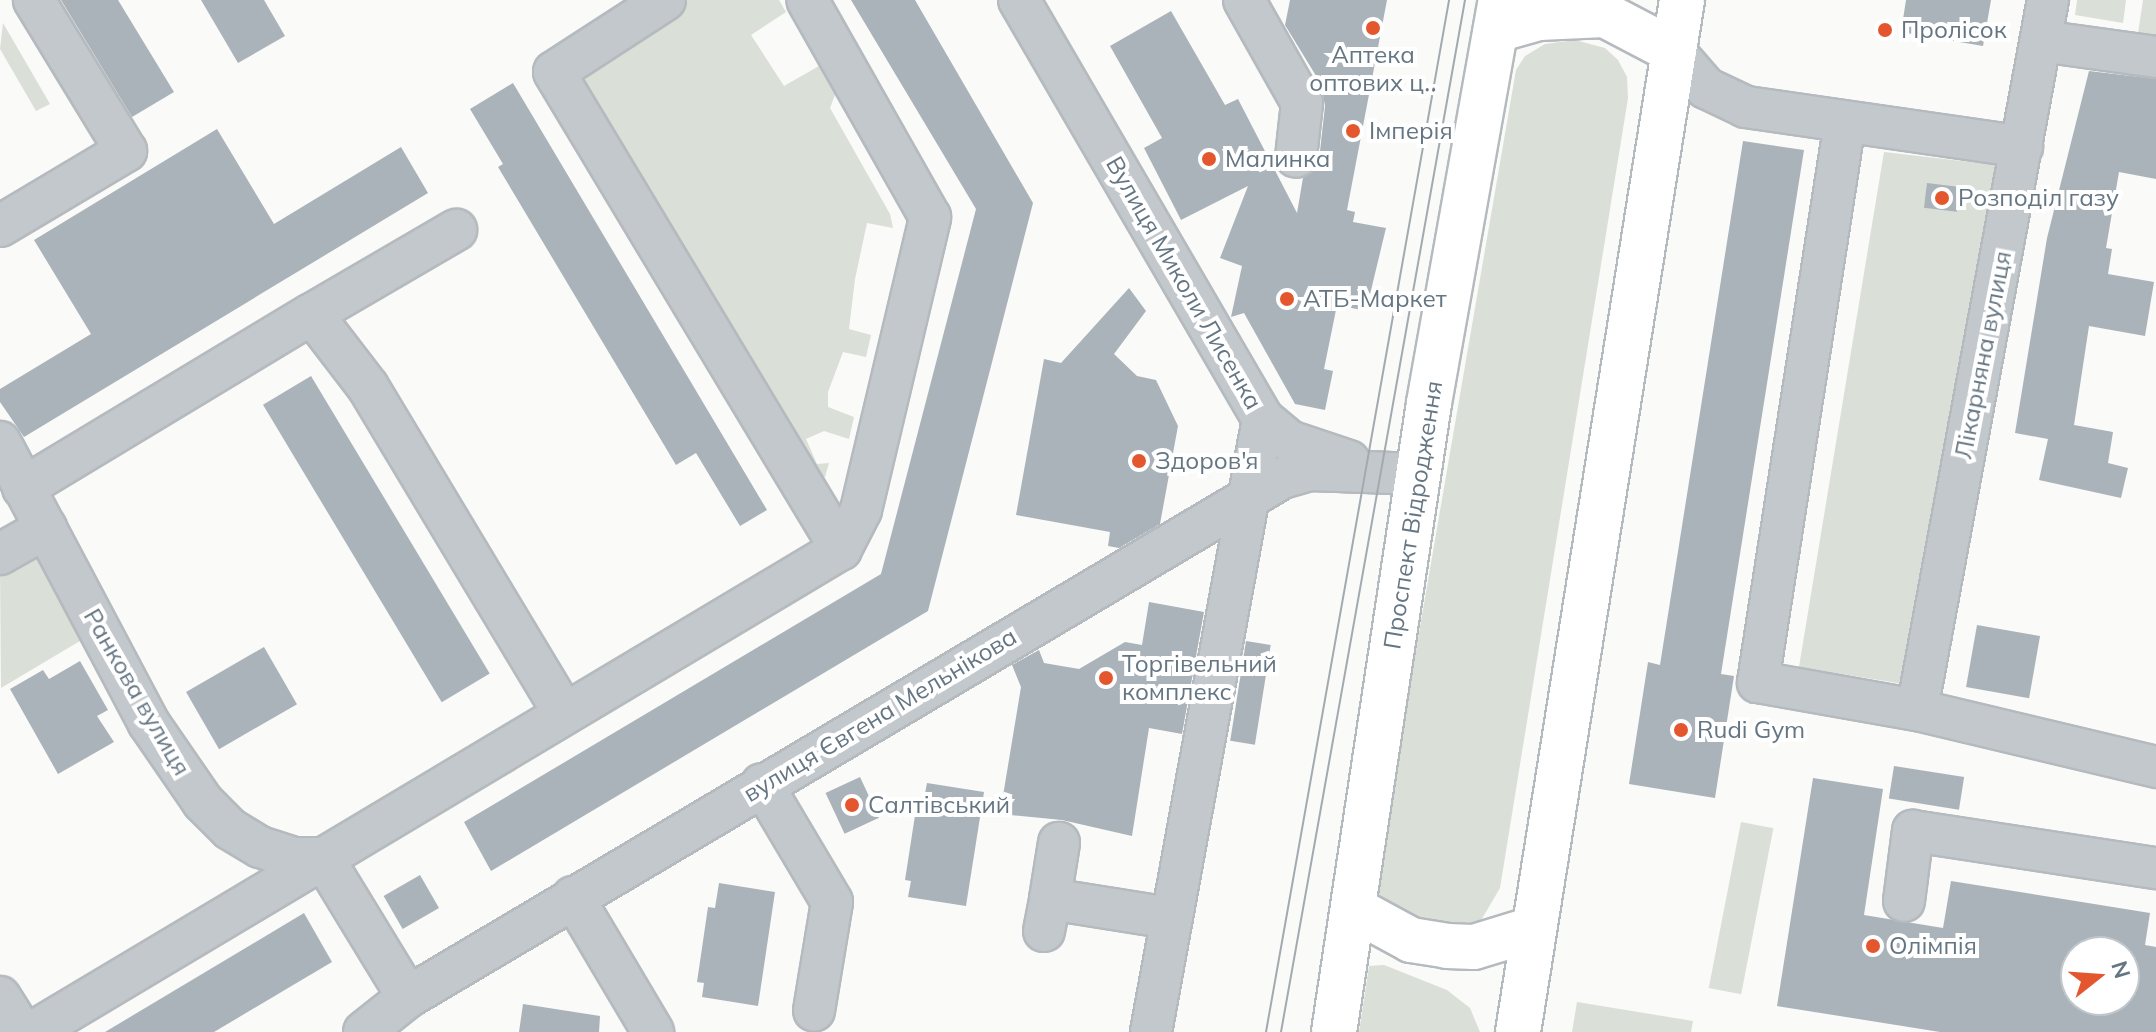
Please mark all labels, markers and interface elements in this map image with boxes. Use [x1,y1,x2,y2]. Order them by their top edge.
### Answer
place label: Пролісок [1901,16,2007,44]
marker: Аптека оптових ц‥ [1364,19,1382,37]
marker: Пролісок [1876,21,1894,39]
place label: Аптека оптових ц‥ [1309,41,1437,97]
place label: Імперія [1369,117,1453,145]
marker: Імперія [1344,122,1362,140]
place label: Малинка [1225,145,1331,173]
marker: Малинка [1200,150,1218,168]
street label: Вулиця Миколи Лисенка [1100,151,1268,415]
place label: Розподіл газу [1958,184,2119,212]
marker: Розподіл газу [1933,189,1951,207]
street label: Лікарняна вулиця [1949,249,2017,461]
place label: АТБ-Маркет [1303,285,1447,313]
marker: АТБ-Маркет [1278,290,1296,308]
street label: Проспект Відродження [1378,379,1448,651]
place label: Здоров'я [1155,447,1258,475]
marker: Здоров'я [1130,452,1148,470]
street label: Ранкова вулиця [78,604,196,780]
street label: вулиця Євгена Мельнікова [738,622,1022,808]
place label: Торгівельний комплекс [1122,650,1277,706]
marker: Торгівельний комплекс [1097,669,1115,687]
place label: Rudi Gym [1697,716,1805,744]
marker: Rudi Gym [1672,721,1690,739]
place label: Салтівський [868,791,1010,819]
marker: Салтівський [843,796,861,814]
place label: Олімпія [1889,932,1977,960]
north arrow [2060,936,2140,1016]
marker: Олімпія [1864,937,1882,955]
text: N [2105,958,2137,982]

